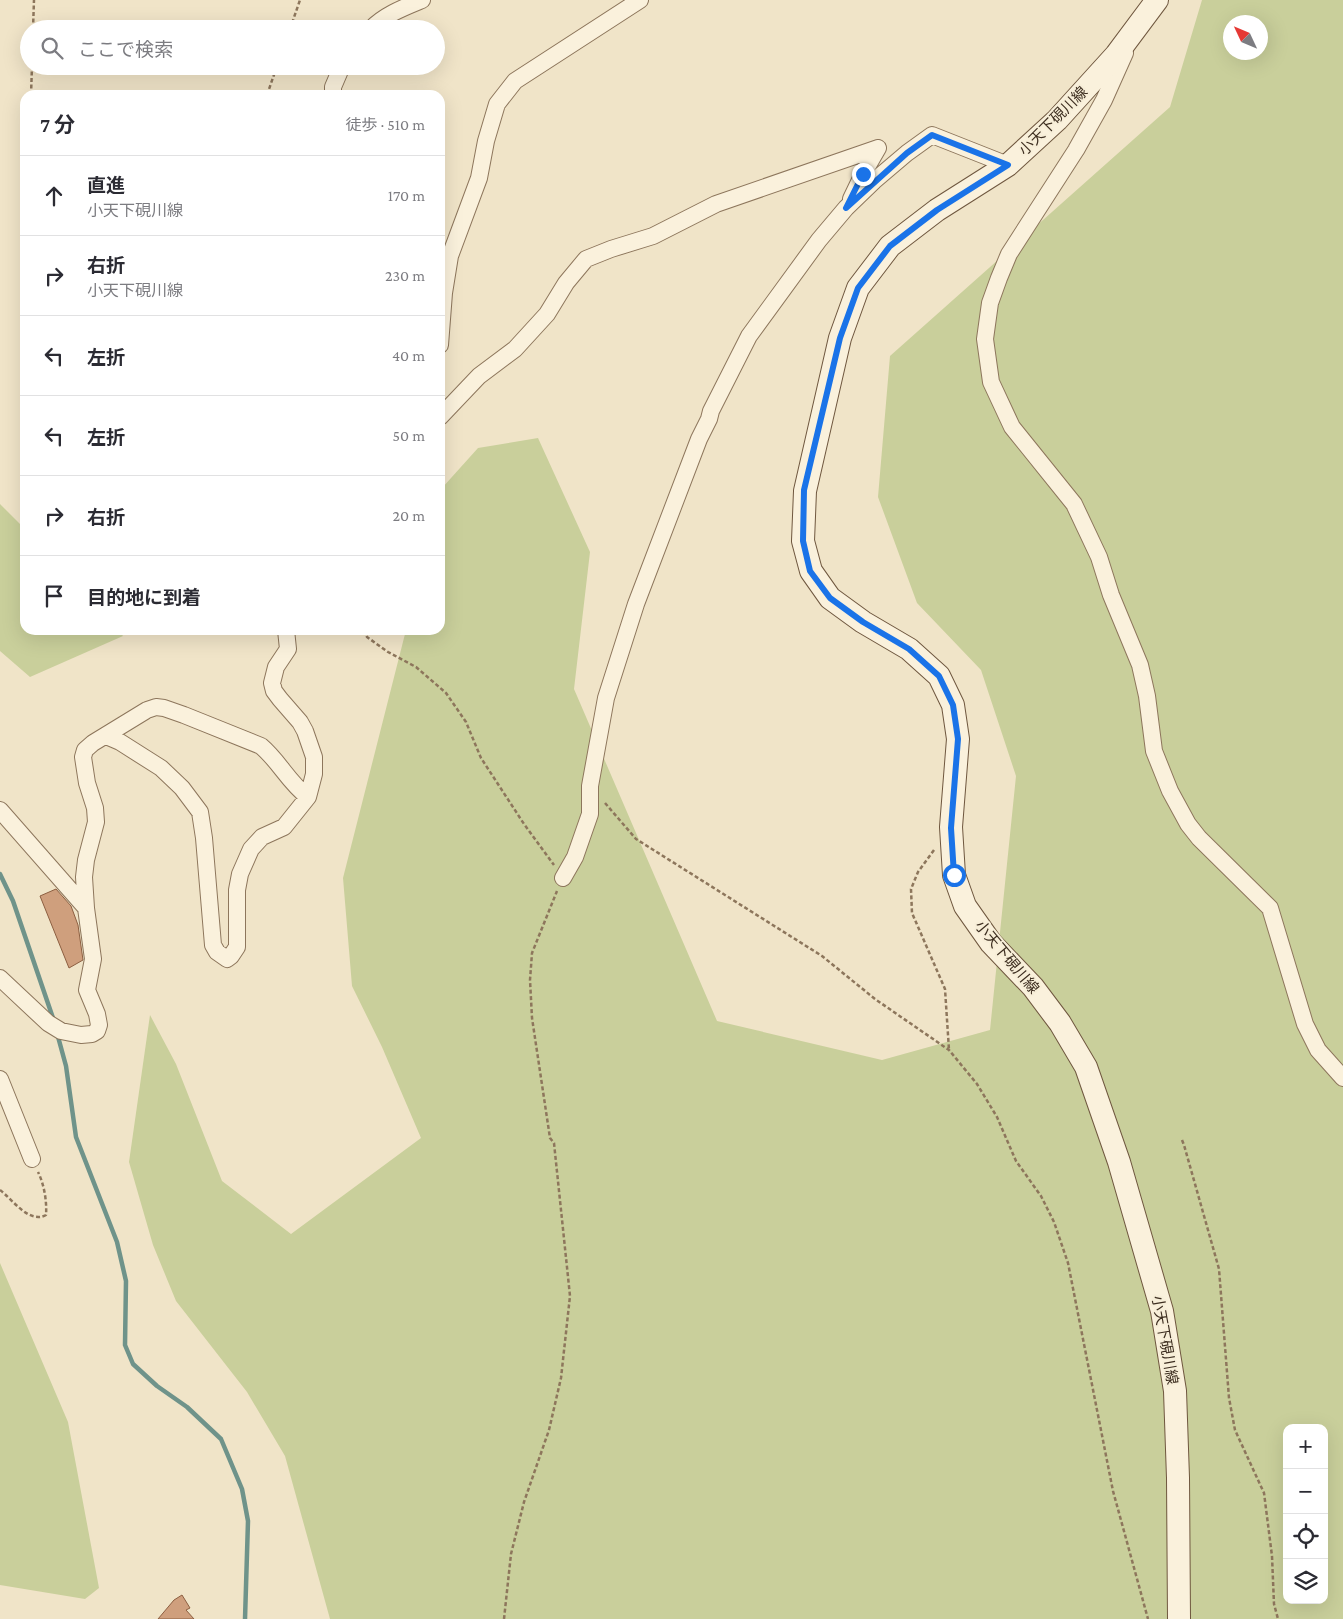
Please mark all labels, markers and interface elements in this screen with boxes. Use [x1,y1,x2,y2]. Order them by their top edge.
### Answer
north arrow [1223,15,1268,60]
search box [20,20,445,75]
icon: search [38,34,66,62]
text: ここで検索 [78,39,173,60]
street label: 小天下硯川線 [1016,84,1090,158]
text: 7 分 [40,113,75,137]
text: 徒歩 · 510 m [345,116,425,133]
route end [852,163,875,186]
text: 直進 [87,175,125,196]
icon: ahead [40,182,68,210]
text: 170 m [388,187,425,204]
text: 小天下硯川線 [87,202,183,219]
text: 右折 [87,255,125,276]
icon: right [40,262,68,290]
text: 230 m [385,267,425,284]
text: 小天下硯川線 [87,282,183,299]
icon: left [40,342,68,370]
text: 左折 [87,347,125,368]
text: 40 m [392,347,425,364]
icon: left [40,422,68,450]
text: 左折 [87,427,125,448]
text: 50 m [393,427,425,444]
icon: right [40,502,68,530]
text: 右折 [87,507,125,528]
text: 20 m [392,507,425,524]
icon: arrive [40,582,68,610]
text: 目的地に到着 [87,587,201,608]
route start [943,864,966,887]
street label: 小天下硯川線 [972,917,1042,997]
street label: 小天下硯川線 [1149,1294,1181,1386]
map controls [1283,1424,1328,1604]
button: + [1283,1424,1328,1469]
button: − [1283,1469,1328,1514]
button: locate [1283,1514,1328,1559]
button: layers [1283,1559,1328,1604]

